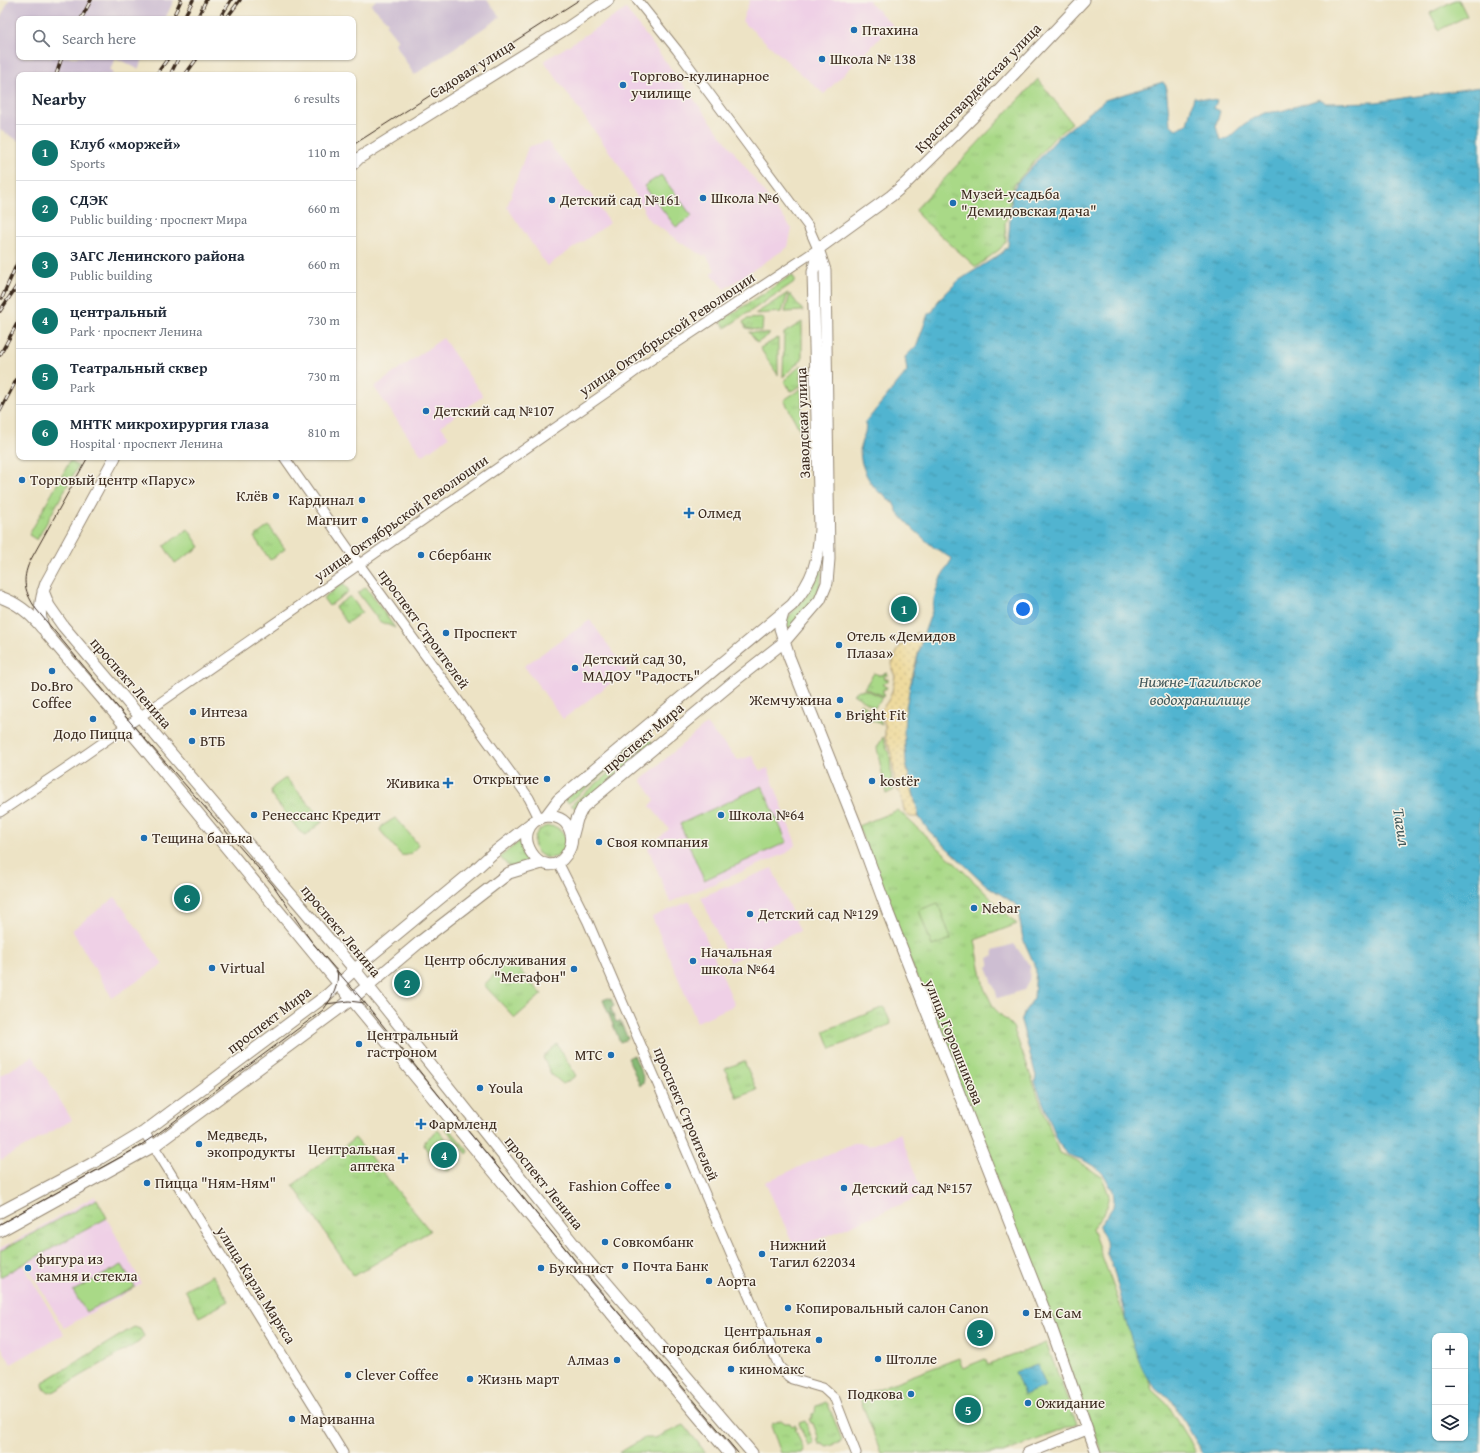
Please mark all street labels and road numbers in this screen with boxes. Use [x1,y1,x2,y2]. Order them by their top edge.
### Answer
street label: Красногвардейская улица [910,17,1046,157]
street label: Садовая улица [425,34,519,103]
street label: улица Октябрьской Революции [574,267,759,401]
street label: Заводская улица [790,366,815,479]
street label: улица Октябрьской Революции [309,449,492,587]
street label: проспект Строителей [374,565,475,693]
street label: проспект Ленина [86,632,178,734]
street label: проспект Мира [597,697,689,778]
street label: проспект Ленина [296,880,387,982]
street label: улица Горошникова [919,975,990,1108]
street label: проспект Мира [222,980,316,1058]
street label: проспект Строителей [649,1044,724,1184]
street label: проспект Ленина [500,1131,589,1235]
street label: улица Карла Маркса [211,1221,302,1349]

